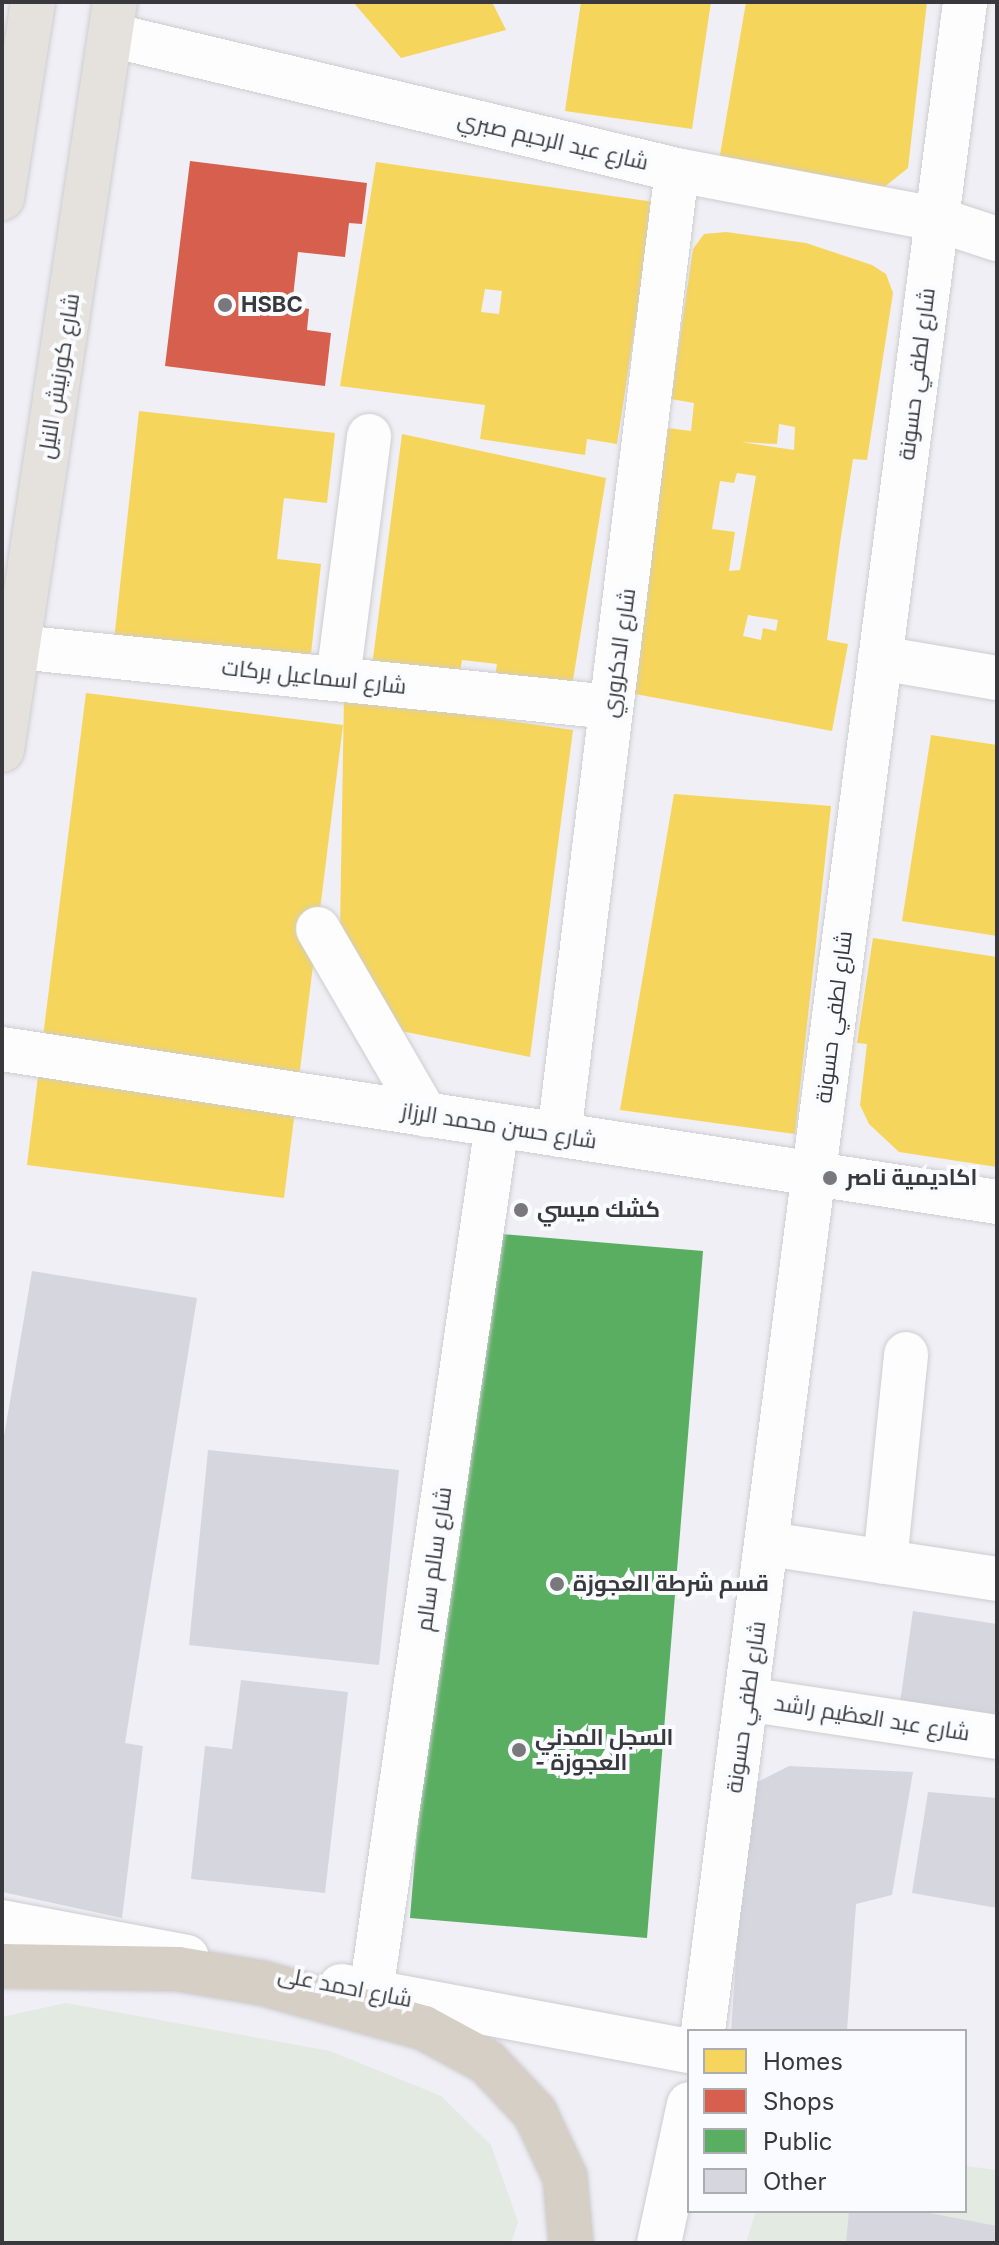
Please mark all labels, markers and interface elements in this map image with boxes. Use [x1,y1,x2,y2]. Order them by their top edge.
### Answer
street label: شارع عبد الرحيم صبري [455,106,651,176]
street label: شارع لطفي حسونة [893,286,941,462]
street label: شارع كورنيش النيل [33,291,85,461]
place label: HSBC [241,292,303,318]
marker: HSBC [216,296,234,314]
street label: شارع الدكروري [597,587,641,719]
street label: شارع اسماعيل بركات [220,654,408,700]
street label: شارع لطفي حسونة [810,929,858,1105]
street label: شارع حسن محمد الرزاز [399,1098,599,1154]
place label: اكاديمية ناصر [846,1165,977,1191]
marker: اكاديمية ناصر [821,1169,839,1187]
place label: كشك ميسي [537,1197,660,1223]
marker: كشك ميسي [512,1201,530,1219]
street label: شارع سالم سالم [411,1485,457,1633]
place label: قسم شرطة العجوزة [573,1571,769,1597]
marker: قسم شرطة العجوزة [548,1575,566,1593]
street label: شارع لطفي حسونة [721,1619,771,1795]
street label: شارع عبد العظيم راشد [772,1690,972,1746]
place label: السجل المدني - العجوزة [535,1724,673,1776]
marker: السجل المدني - العجوزة [510,1741,528,1759]
street label: شارع احمد على [276,1961,414,2013]
legend [687,2029,967,2213]
text: Homes [763,2047,843,2076]
text: Shops [763,2087,834,2116]
text: Public [763,2127,833,2156]
text: Other [763,2167,826,2196]

